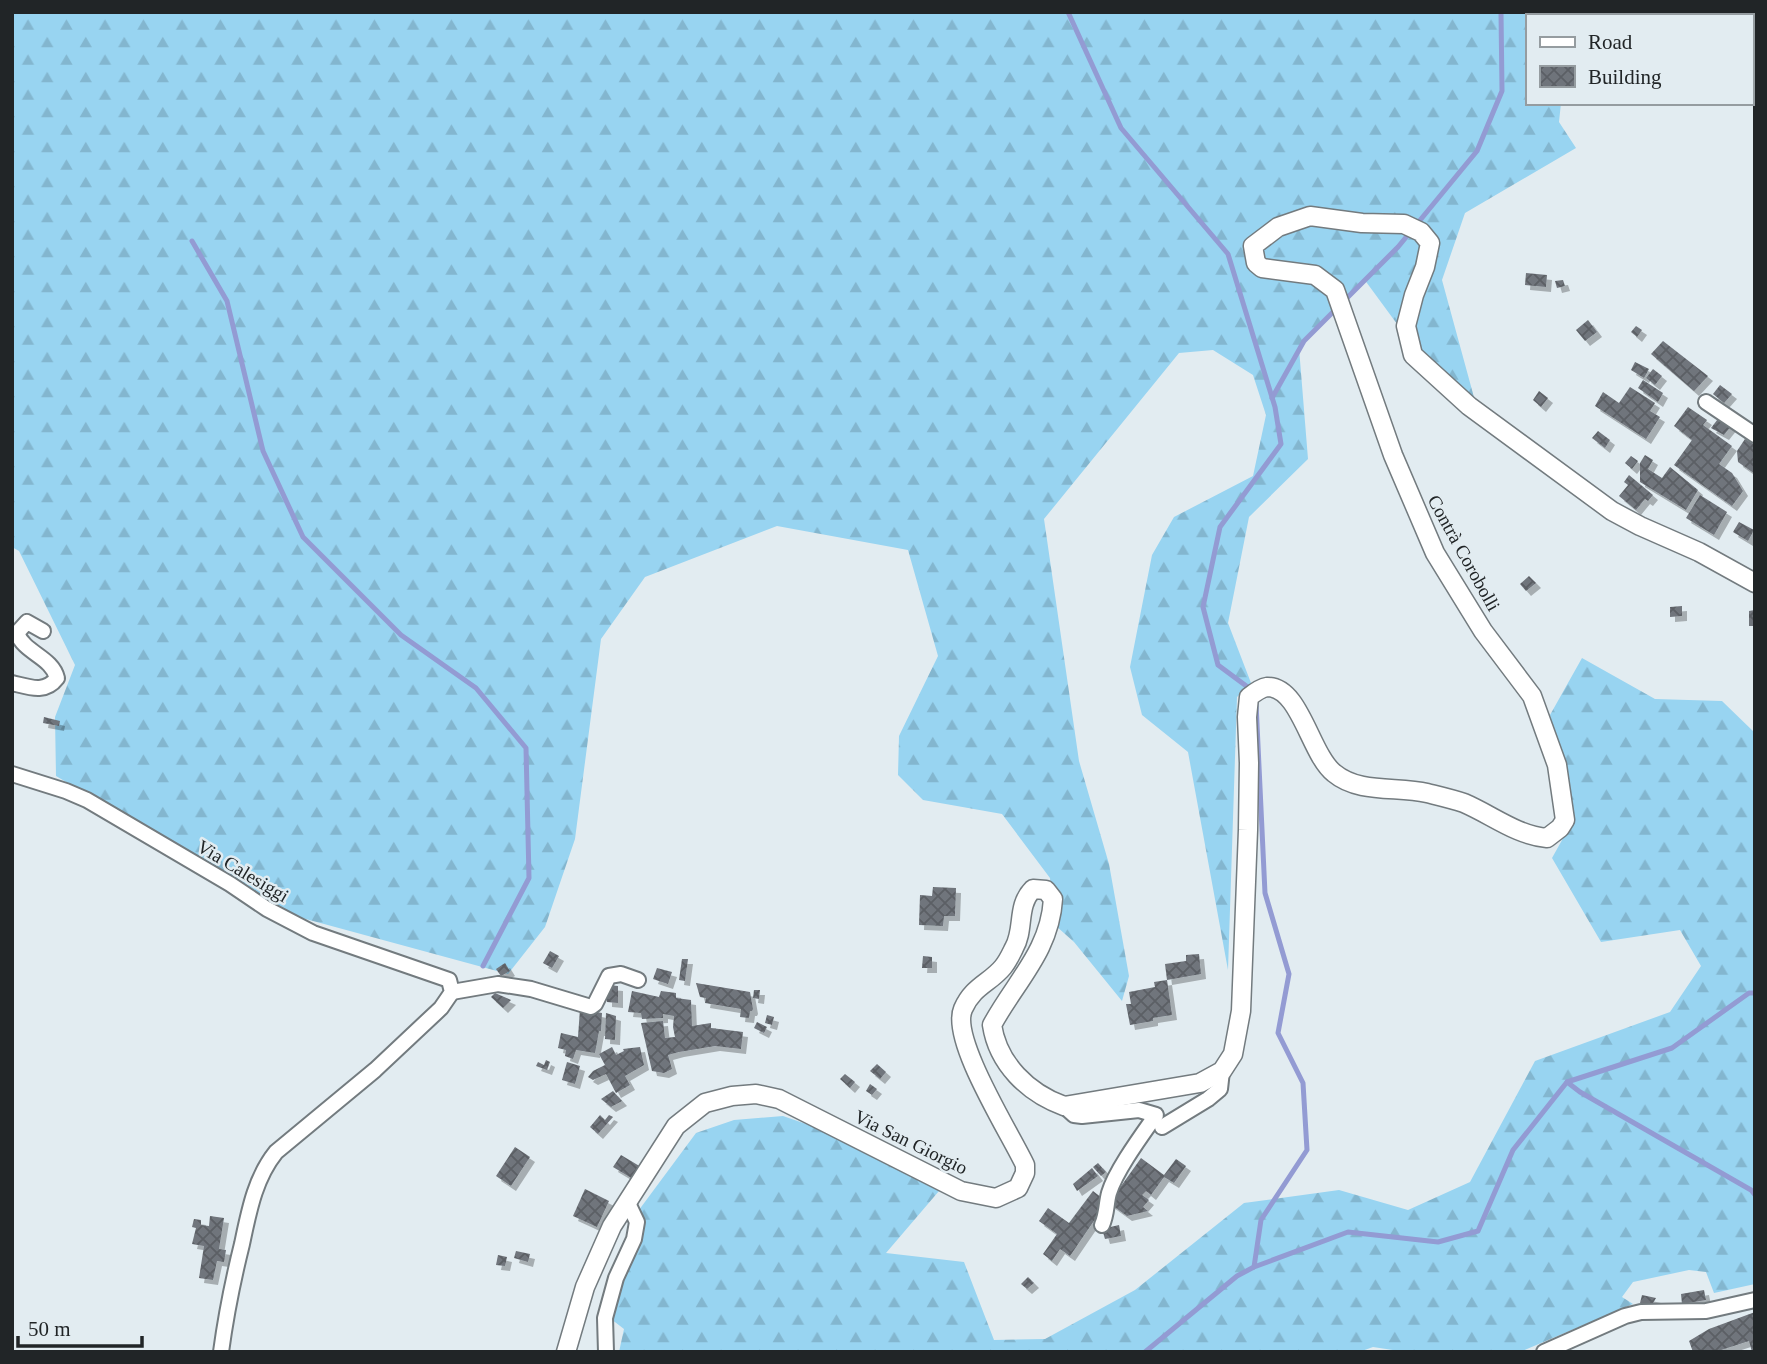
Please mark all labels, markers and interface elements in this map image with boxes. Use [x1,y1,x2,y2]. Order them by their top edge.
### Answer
legend [1526,14,1753,105]
text: Road [1588,30,1633,54]
text: Building [1588,65,1662,89]
street label: Contrà Corobolli [1423,491,1505,615]
street label: Via Calesiggi [194,836,292,906]
street label: Via San Giorgio [851,1106,971,1178]
scale bar [18,1304,142,1348]
text: 50 m [28,1317,71,1341]

